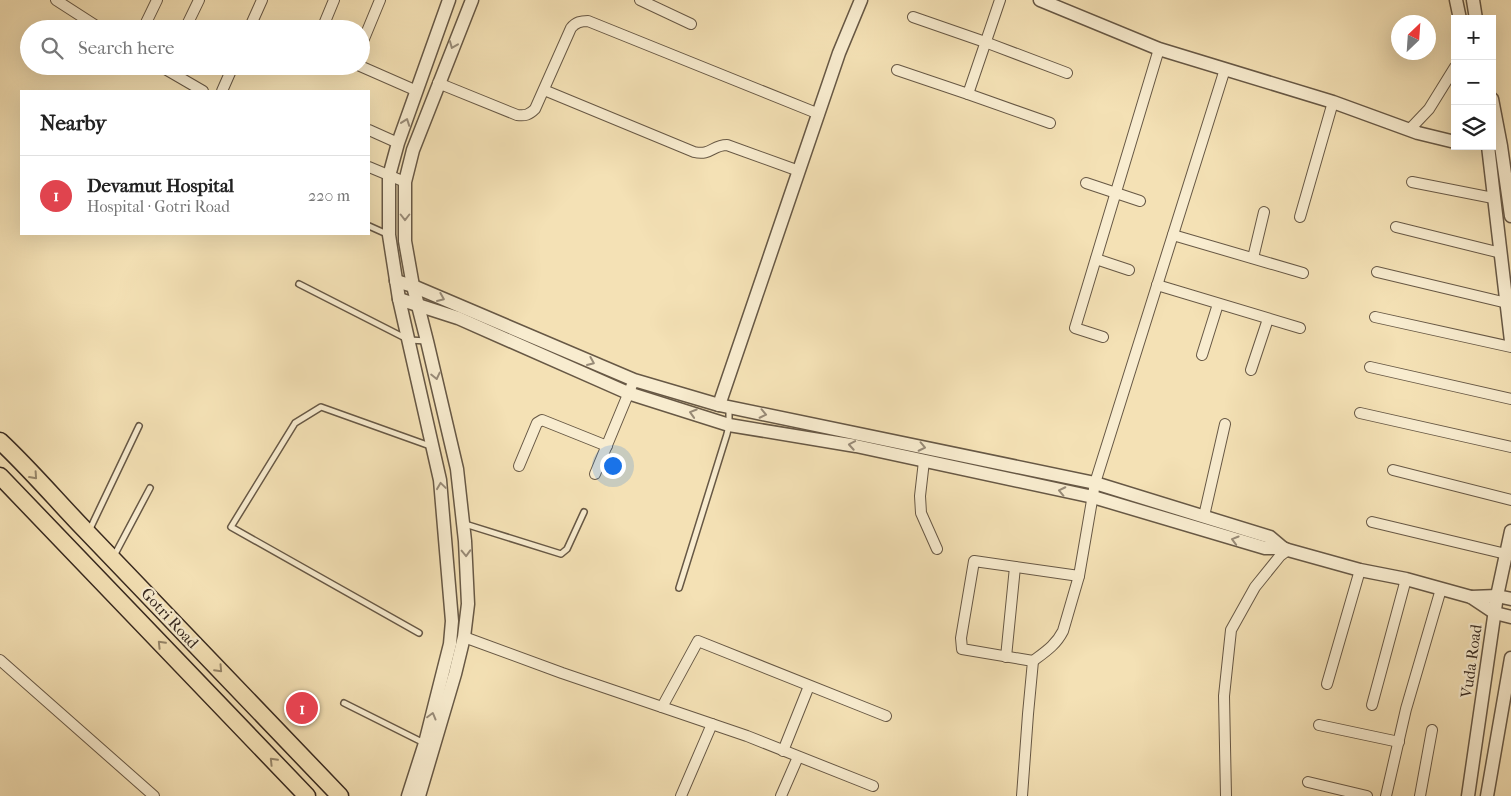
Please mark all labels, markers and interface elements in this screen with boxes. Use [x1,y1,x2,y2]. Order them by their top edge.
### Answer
north arrow [1391,15,1436,60]
map controls [1451,15,1496,150]
button: + [1451,15,1496,60]
search box [20,20,370,75]
icon: search [38,34,66,62]
text: Search here [78,37,174,59]
one-way arrow [449,40,460,49]
button: − [1451,60,1496,105]
button: layers [1451,105,1496,150]
text: Nearby [40,111,106,135]
one-way arrow [400,118,410,126]
text: Devamut Hospital [87,175,234,197]
text: 1 [53,186,59,205]
text: 220 m [308,186,350,205]
text: Hospital · Gotri Road [87,197,230,216]
one-way arrow [400,213,410,221]
one-way arrow [436,292,445,303]
one-way arrow [586,355,595,366]
one-way arrow [430,371,441,380]
one-way arrow [758,408,767,418]
one-way arrow [689,409,698,419]
one-way arrow [848,441,857,451]
one-way arrow [918,441,926,451]
your location [600,453,626,479]
one-way arrow [28,470,37,479]
one-way arrow [436,482,447,490]
one-way arrow [1058,486,1067,497]
one-way arrow [1232,535,1240,545]
one-way arrow [461,549,471,557]
street label: Gotri Road [137,584,203,652]
street label: Vuda Road [1456,623,1486,700]
one-way arrow [158,640,167,649]
one-way arrow [213,664,222,673]
pin: 1 [286,689,318,727]
one-way arrow [426,712,436,720]
one-way arrow [270,758,279,767]

